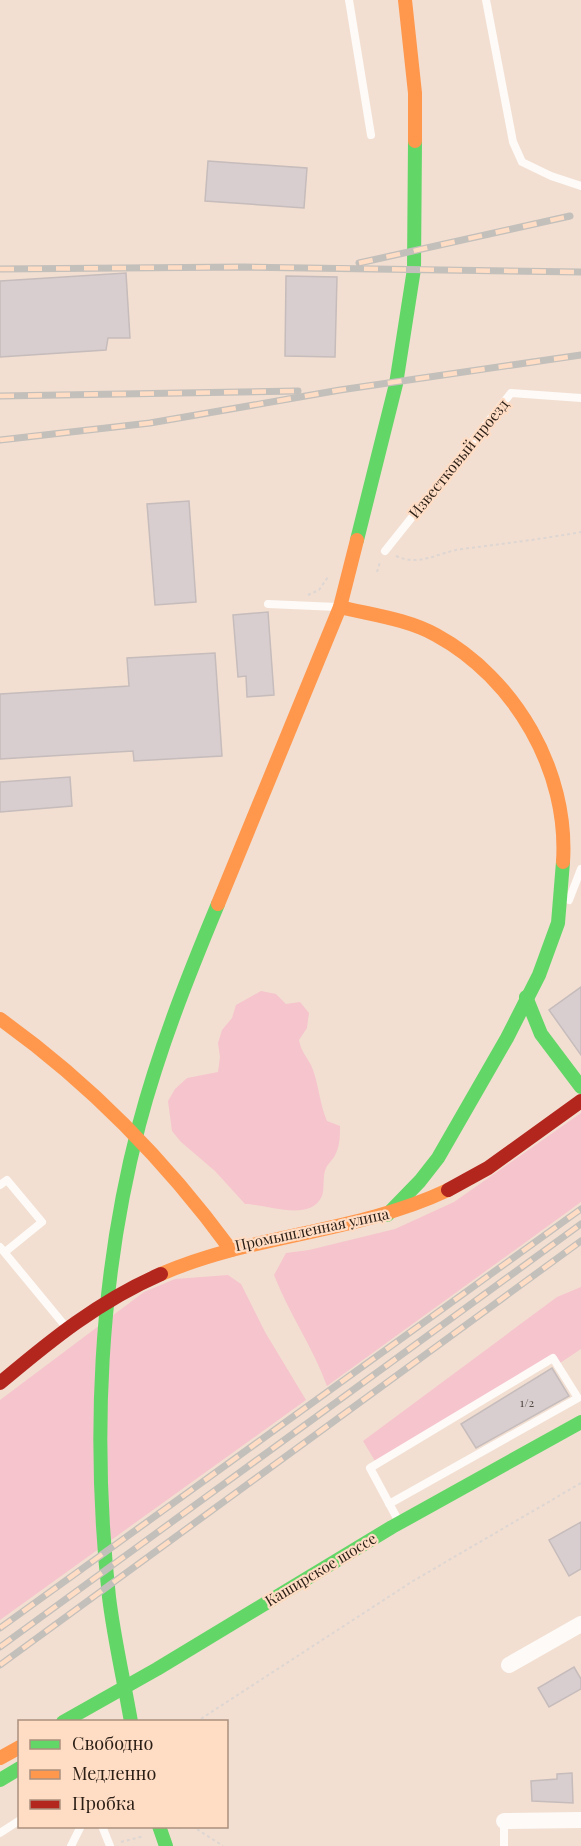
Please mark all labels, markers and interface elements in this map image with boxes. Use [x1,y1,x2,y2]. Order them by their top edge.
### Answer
street label: Известковый проезд [404,395,513,522]
street label: Промышленная улица [233,1203,391,1255]
house number: 1/2 [520,1394,534,1410]
street label: Каширское шоссе [261,1528,380,1610]
legend [18,1720,228,1828]
text: Свободно [72,1731,153,1755]
text: Медленно [72,1761,157,1785]
text: Пробка [72,1791,135,1815]

